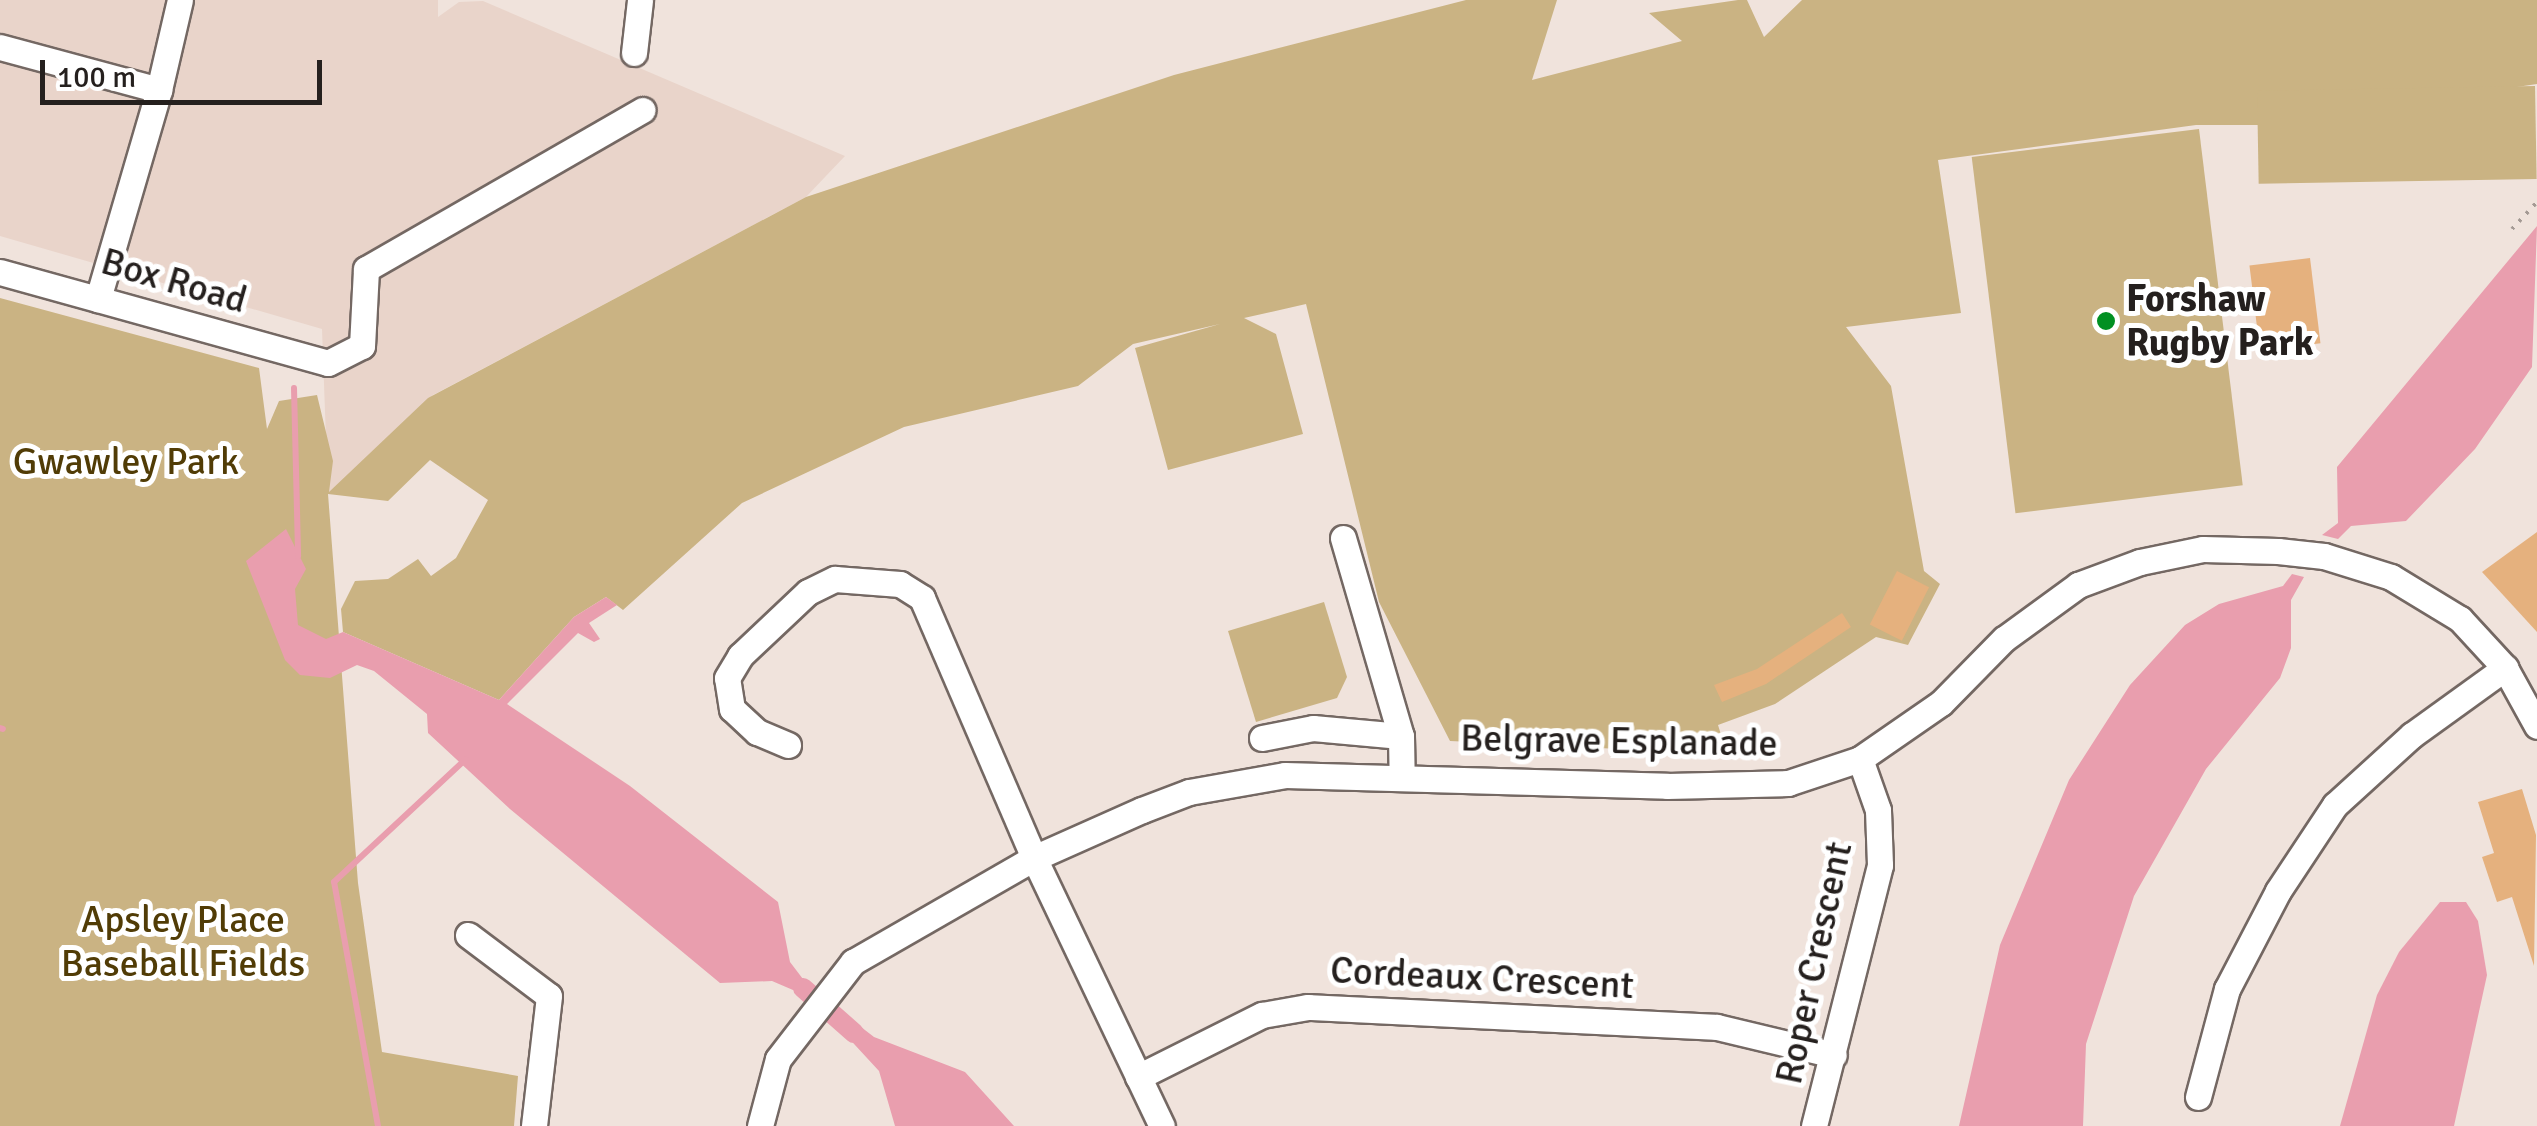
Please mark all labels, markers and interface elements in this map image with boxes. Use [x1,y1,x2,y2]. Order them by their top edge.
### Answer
scale bar [45,40,328,102]
text: 100 m [57,59,136,96]
street label: Box Road [96,239,252,323]
place label: Forshaw Rugby Park [2126,276,2314,366]
marker: Forshaw Rugby Park [2095,310,2117,332]
park label: Gwawley Park [13,439,239,485]
street label: Belgrave Esplanade [1460,715,1778,767]
street label: Roper Crescent [1766,838,1862,1088]
park label: Apsley Place Baseball Fields [61,897,305,986]
street label: Cordeaux Crescent [1329,947,1635,1009]

